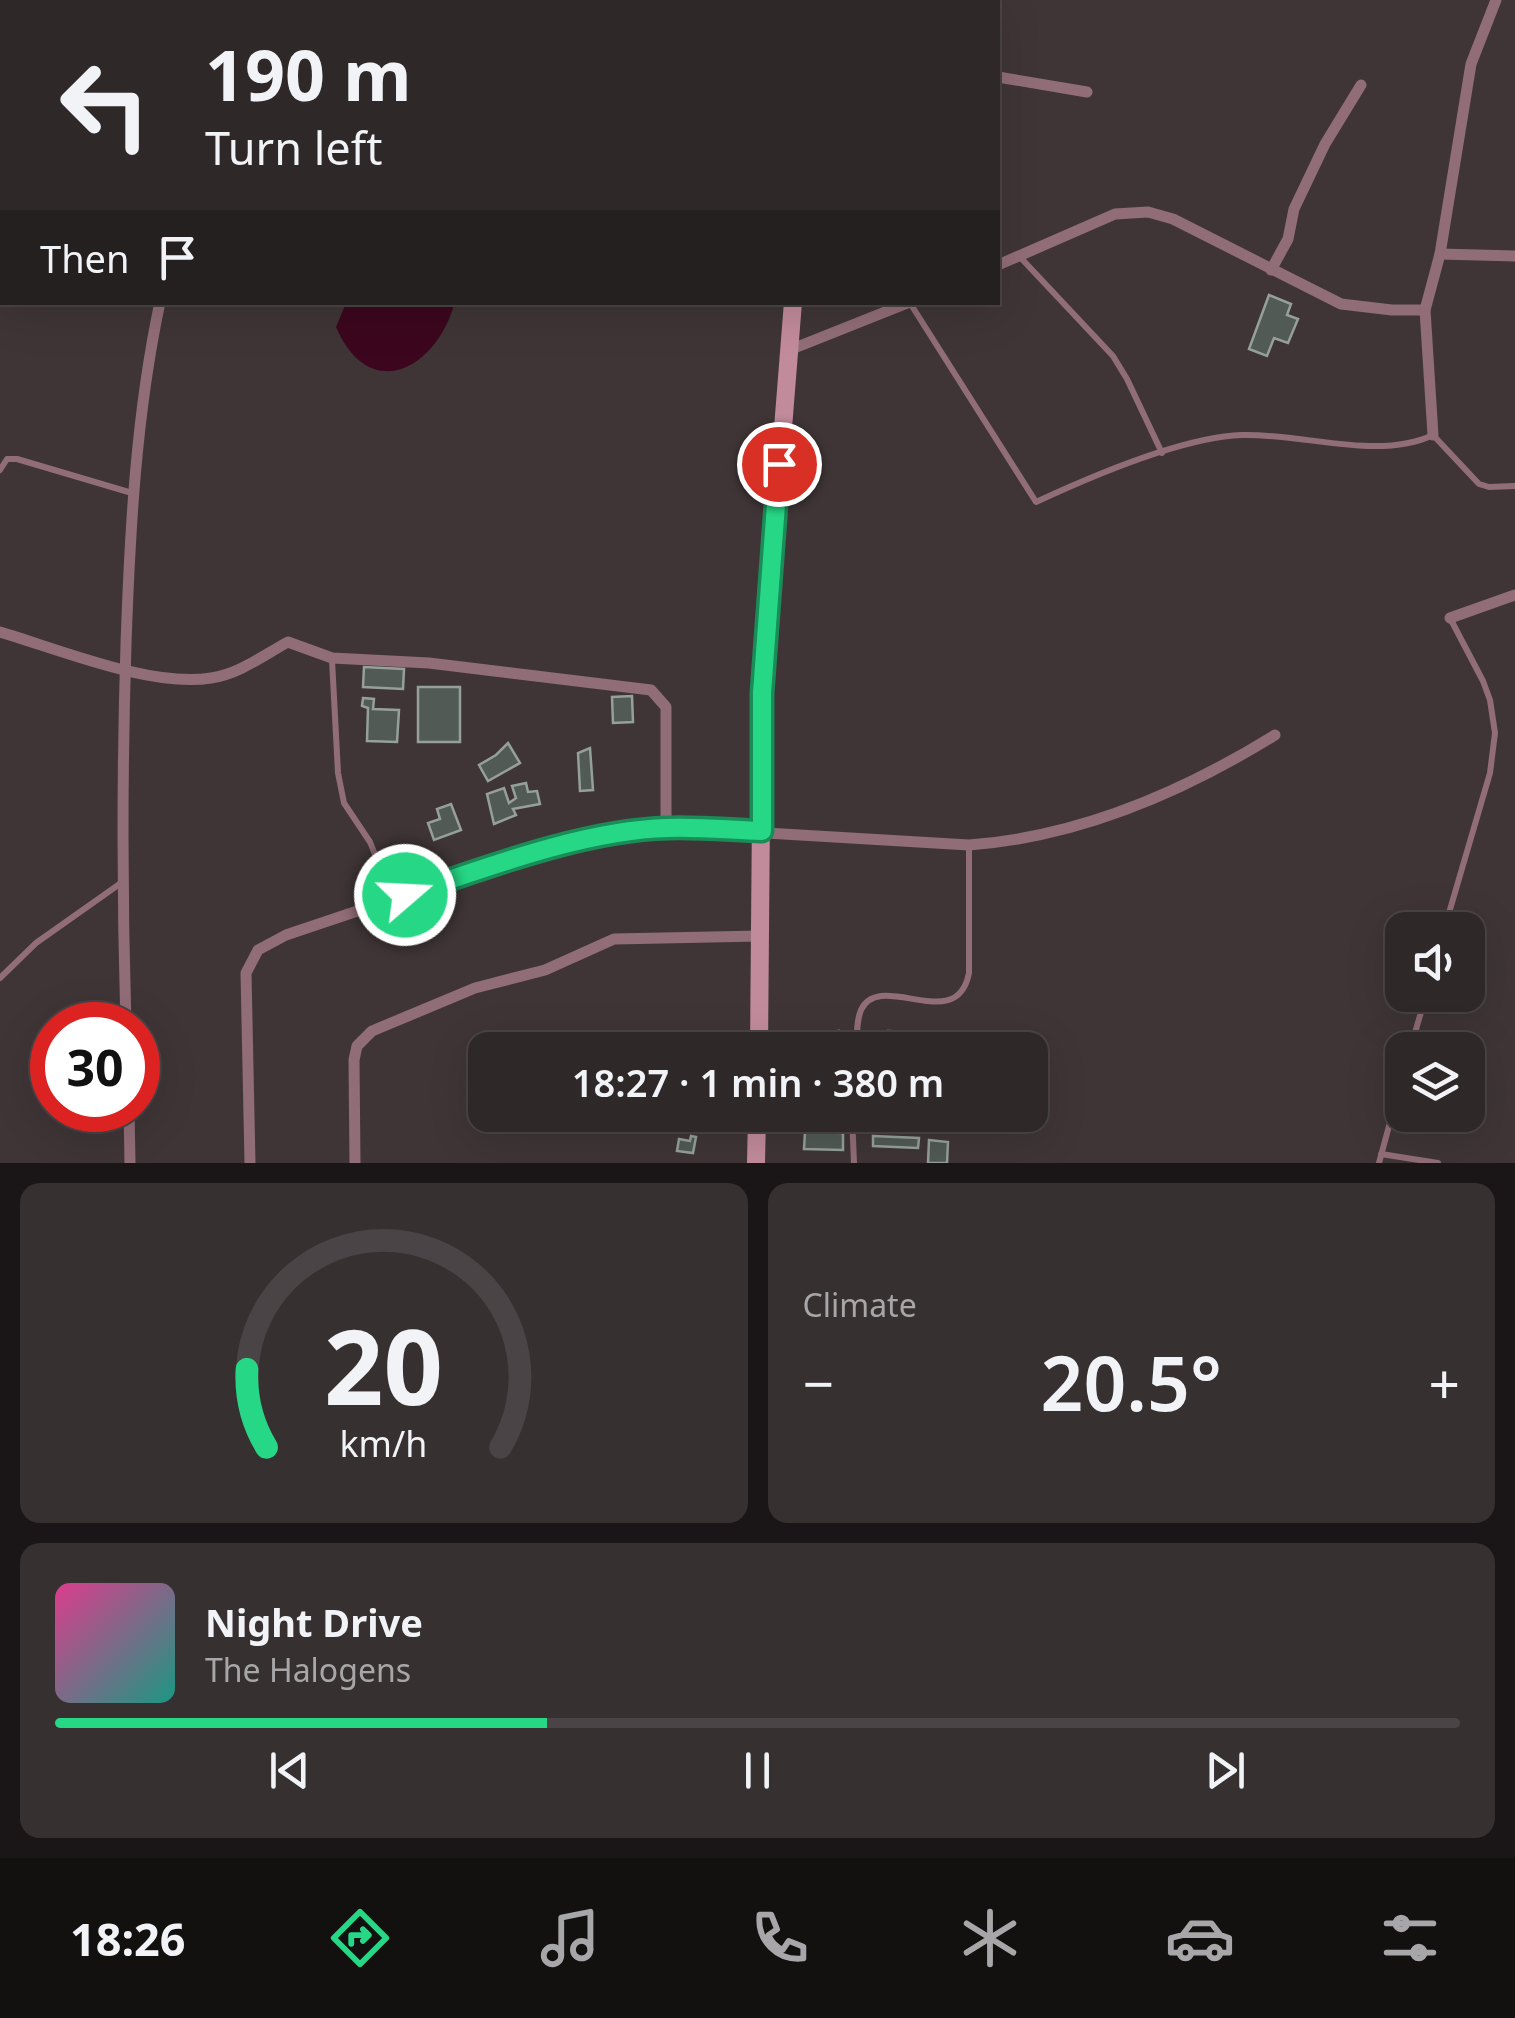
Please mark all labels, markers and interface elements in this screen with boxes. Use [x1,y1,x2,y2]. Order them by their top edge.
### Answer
text: 190 m [205,26,412,122]
icon: left [40,40,170,170]
text: Turn left [205,117,382,178]
icon: arrive [150,230,205,285]
text: Then [40,232,130,284]
pin [737,422,822,507]
icon: arrive [752,437,807,492]
position arrow [353,843,457,947]
map controls [1385,912,1485,1132]
button: sound [1385,912,1485,1012]
speed limit sign: 30 [30,1002,160,1132]
button: layers [1385,1032,1485,1132]
text: 18:27 · 1 min · 380 m [572,1056,944,1108]
text: Climate [803,1283,917,1326]
text: 20 [324,1294,443,1435]
text: 20.5° [1041,1331,1222,1433]
text: − [803,1345,834,1420]
text: + [1429,1345,1460,1420]
text: km/h [340,1419,428,1467]
text: Night Drive [205,1596,423,1648]
text: The Halogens [205,1648,411,1691]
icon: previous [262,1743,317,1798]
icon: pause [730,1743,785,1798]
icon: next [1198,1743,1253,1798]
icon: directions [325,1903,395,1973]
icon: music [535,1903,605,1973]
icon: phone [745,1903,815,1973]
icon: climate [955,1903,1025,1973]
icon: car [1165,1903,1235,1973]
icon: filters [1375,1903,1445,1973]
text: 18:26 [70,1908,186,1969]

